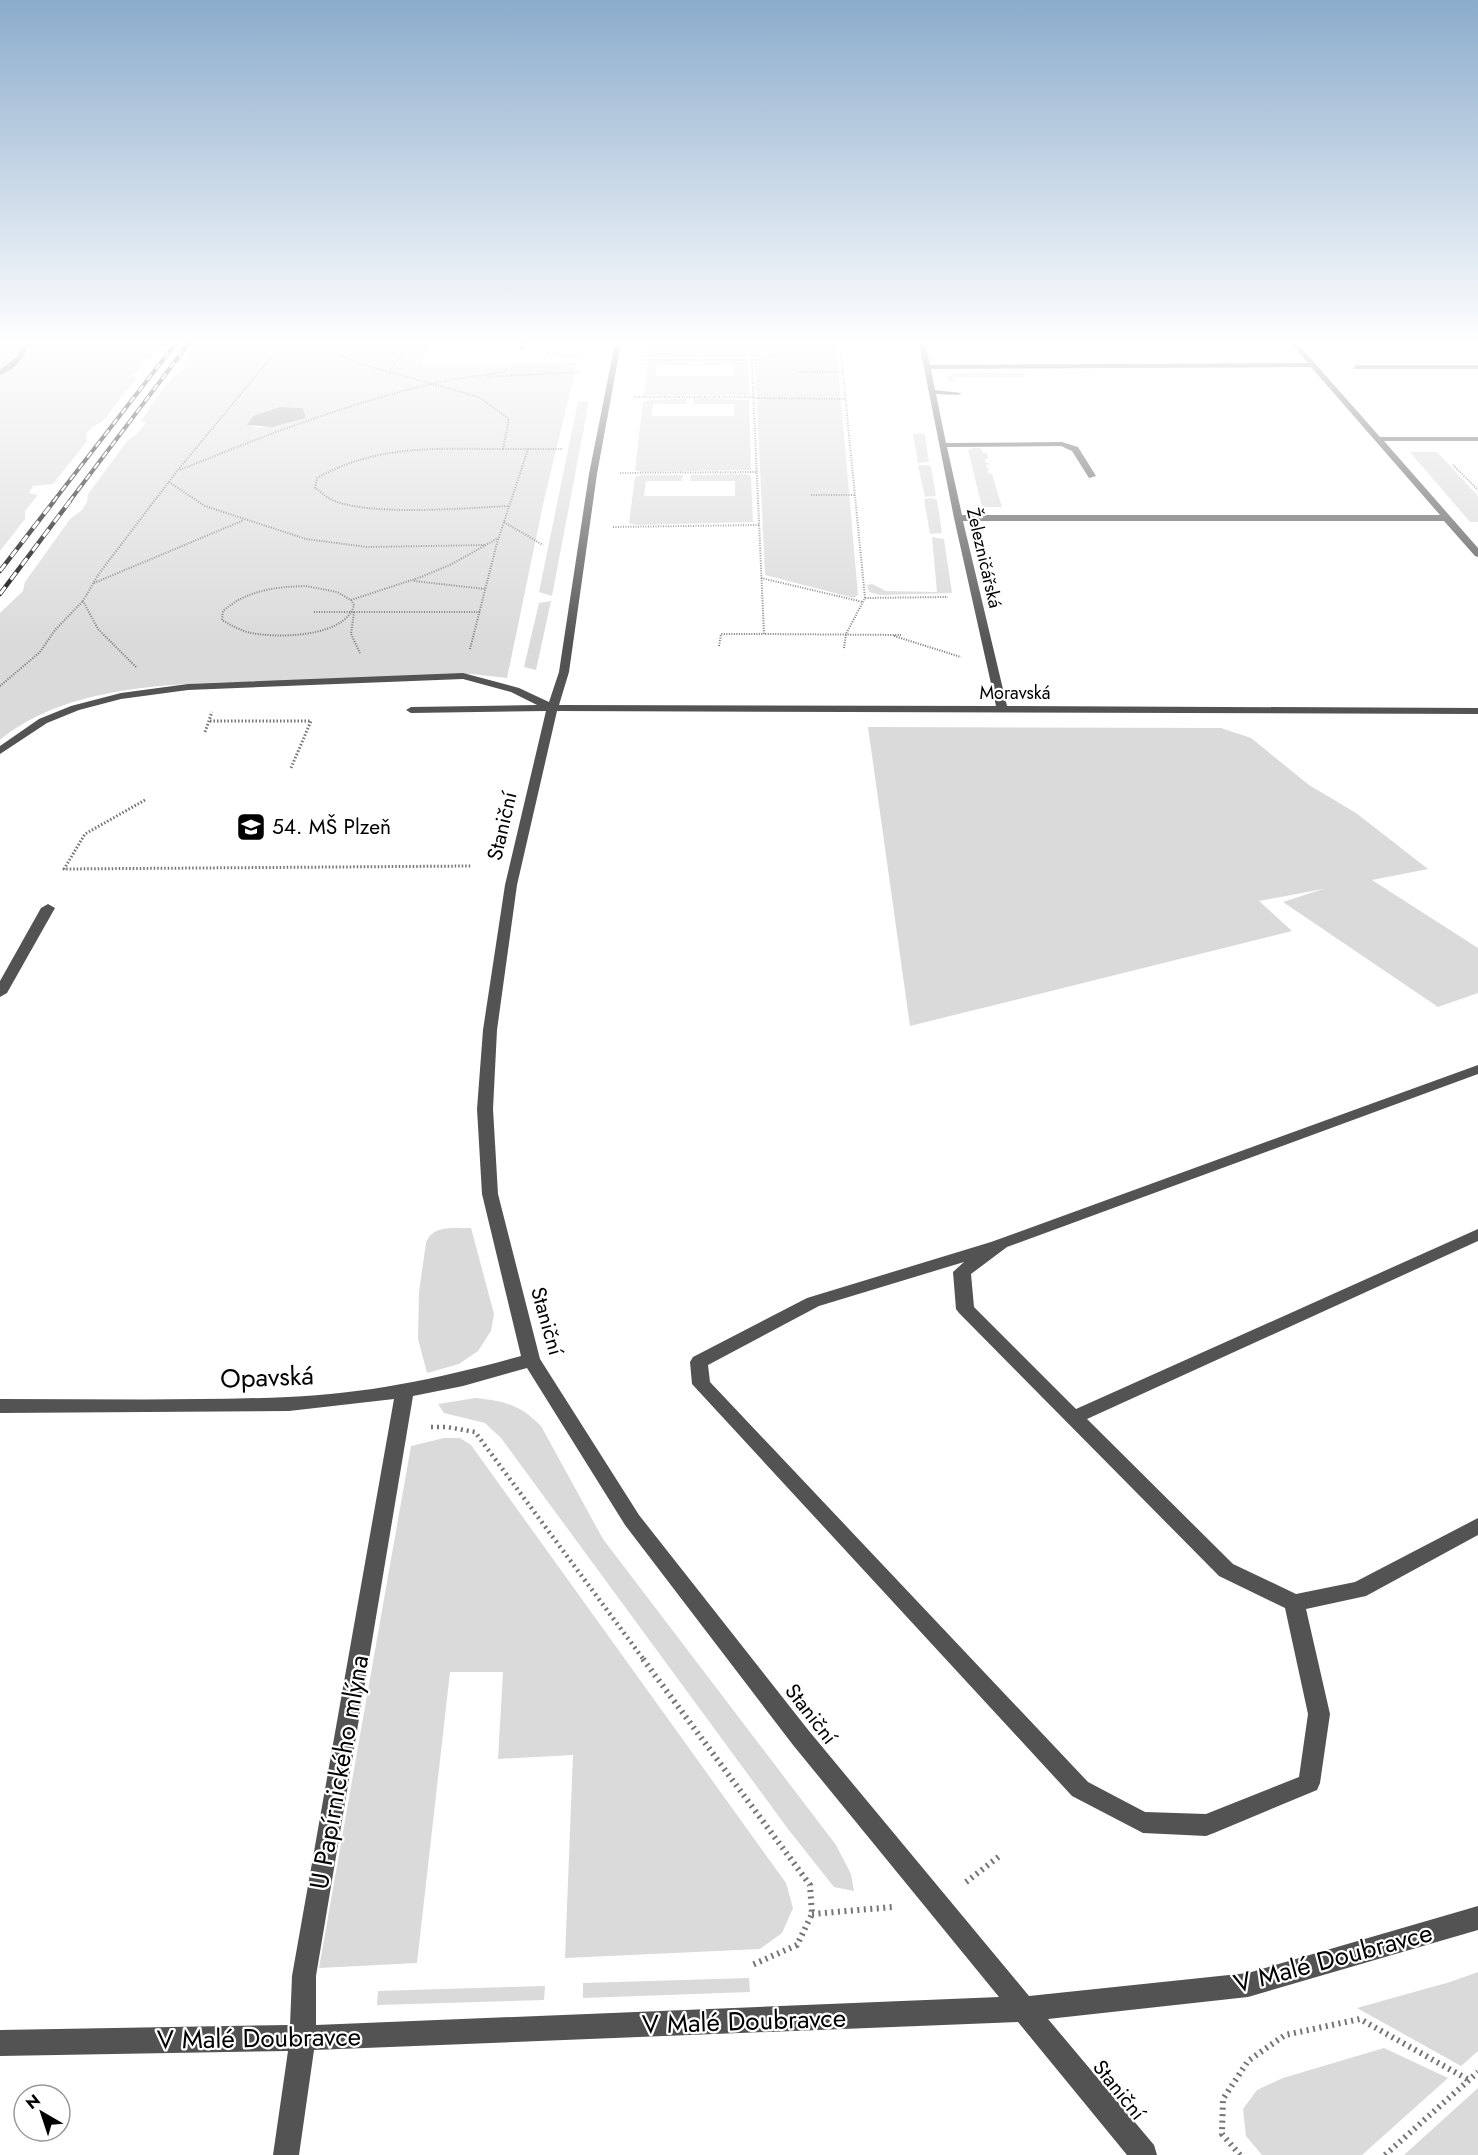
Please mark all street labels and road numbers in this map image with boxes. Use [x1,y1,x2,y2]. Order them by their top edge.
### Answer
street label: Železničářská [960,505,1008,611]
street label: Moravská [980,680,1050,706]
street label: Staniční [480,787,525,863]
street label: Staniční [523,1283,571,1360]
street label: Opavská [220,1356,314,1398]
street label: U Papírnického mlýna [300,1652,378,1892]
street label: Staniční [778,1677,845,1752]
street label: V Malé Doubravce [1229,1913,1437,2003]
street label: V Malé Doubravce [641,1998,847,2044]
street label: V Malé Doubravce [157,2017,361,2059]
street label: Staniční [1085,2053,1154,2128]

